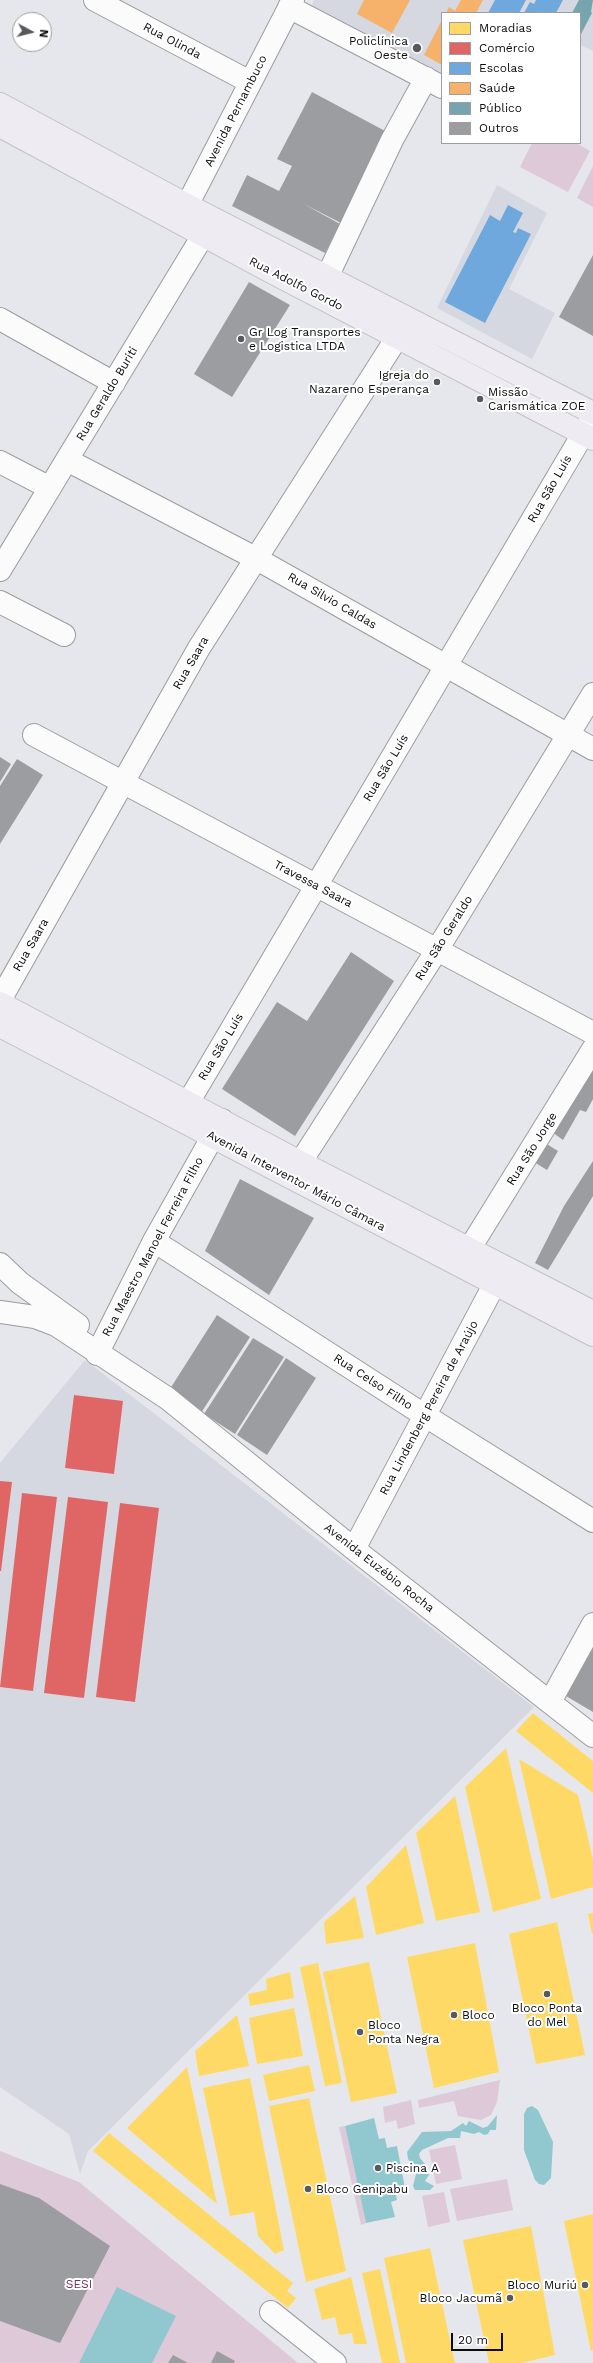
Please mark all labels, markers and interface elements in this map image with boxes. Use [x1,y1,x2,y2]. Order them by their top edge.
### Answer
north arrow [12,12,52,52]
legend [441,12,581,144]
street label: Rua Olinda [140,20,204,62]
text: Moradias [479,21,532,35]
text: N [36,29,50,38]
place label: Policlínica Oeste [349,34,408,62]
text: Comércio [479,41,535,55]
marker: Policlínica Oeste [411,42,423,54]
street label: Avenida Pernambuco [202,53,270,169]
text: Escolas [479,61,524,75]
text: Saúde [479,81,515,95]
text: Público [479,101,522,115]
text: Outros [479,121,519,135]
street label: Rua Adolfo Gordo [247,254,345,314]
place label: Gr Log Transportes e Logistica LTDA [249,325,361,353]
marker: Gr Log Transportes e Logistica LTDA [236,334,246,344]
street label: Rua Geraldo Buriti [73,344,141,444]
place label: Igreja do Nazareno Esperança [309,368,429,396]
marker: Igreja do Nazareno Esperança [432,377,442,387]
place label: Missão Carismática ZOE [488,385,585,413]
marker: Missão Carismática ZOE [475,394,485,404]
street label: Rua São Luís [525,453,575,525]
street label: Rua Silvio Caldas [285,570,379,632]
street label: Rua Saara [170,634,212,692]
street label: Rua São Luís [360,732,412,804]
street label: Travessa Saara [271,857,355,911]
street label: Rua São Geraldo [412,893,476,983]
street label: Rua Saara [10,916,52,974]
street label: Rua São Luís [195,1011,247,1083]
street label: Rua São Jorge [504,1110,560,1188]
street label: Avenida Interventor Mário Câmara [204,1128,388,1234]
street label: Rua Maestro Manoel Ferreira Filho [99,1155,207,1339]
street label: Rua Lindenberg Pereira de Araújo [377,1318,481,1498]
street label: Rua Celso Filho [331,1351,415,1413]
street label: Avenida Euzébio Rocha [321,1521,437,1615]
marker: Bloco Ponta do Mel [542,1989,552,1999]
place label: Bloco Ponta do Mel [512,2001,582,2029]
place label: Bloco [462,2008,495,2022]
marker: Bloco [449,2010,459,2020]
place label: Bloco Ponta Negra [368,2018,439,2046]
marker: Bloco Ponta Negra [355,2027,365,2037]
place label: Piscina A [386,2161,439,2175]
marker: Piscina A [373,2163,383,2173]
place label: Bloco Genipabu [316,2182,408,2196]
marker: Bloco Genipabu [303,2184,313,2194]
park label: SESI [66,2277,92,2291]
place label: Bloco Muriú [507,2278,577,2292]
marker: Bloco Muriú [580,2280,590,2290]
place label: Bloco Jacumã [420,2291,502,2305]
marker: Bloco Jacumã [505,2293,515,2303]
scale bar [453,2325,505,2351]
text: 20 m [458,2333,488,2347]

